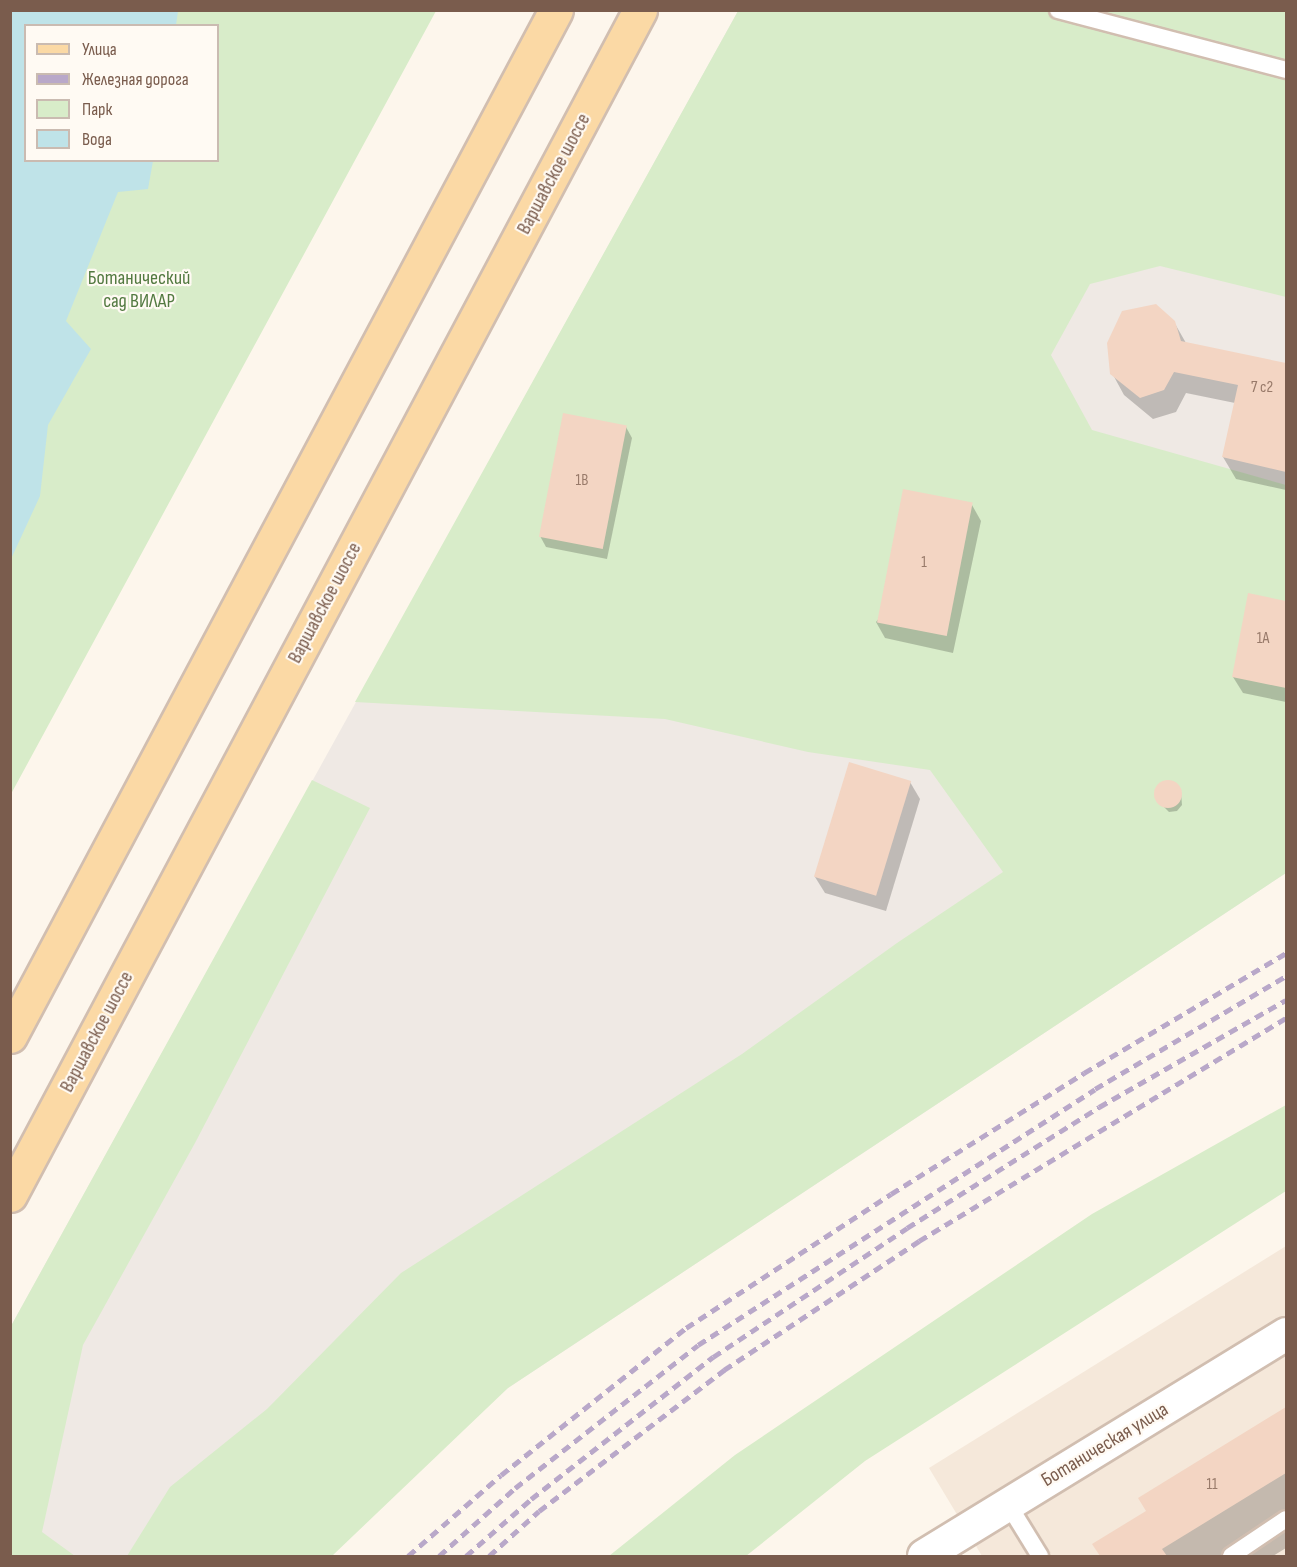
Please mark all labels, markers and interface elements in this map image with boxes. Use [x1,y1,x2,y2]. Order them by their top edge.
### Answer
legend [24,24,219,162]
text: Улица [82,39,117,60]
text: Железная дорога [82,69,189,90]
text: Парк [82,99,112,120]
street label: Варшавское шоссе [512,110,596,238]
text: Вода [82,129,112,150]
park label: Ботанический сад ВИЛАР [88,266,190,313]
house number: 7 с2 [1251,378,1273,398]
house number: 1В [576,471,588,491]
street label: Варшавское шоссе [283,539,367,667]
house number: 1 [921,553,927,573]
house number: 1А [1257,629,1269,649]
street label: Варшавское шоссе [55,968,139,1096]
street label: Ботаническая улица [1037,1398,1173,1492]
house number: 11 [1206,1475,1218,1495]

